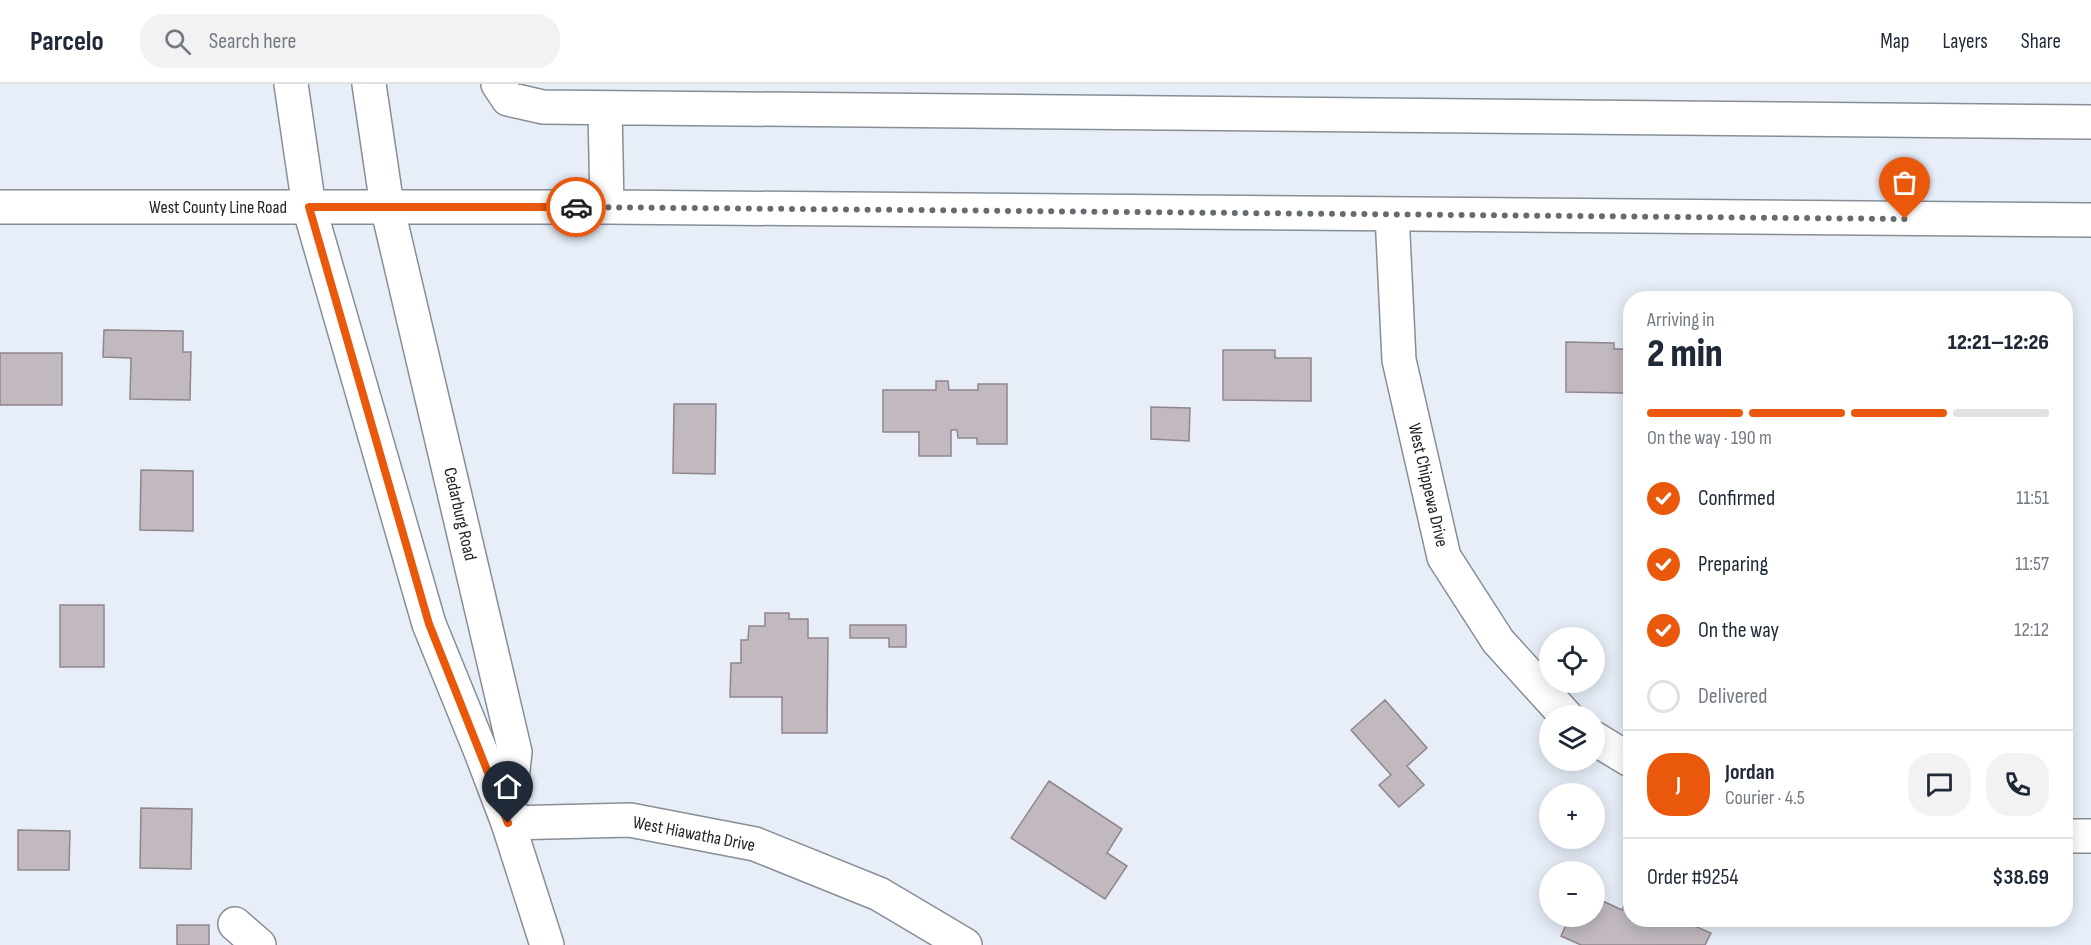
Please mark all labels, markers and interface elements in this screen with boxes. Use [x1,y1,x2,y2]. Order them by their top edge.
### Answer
search box [140,14,560,68]
text: Parcelo [30,25,104,58]
icon: search [161,25,194,58]
text: Search here [209,28,296,55]
text: Map [1880,29,1909,54]
text: Layers [1942,29,1988,54]
text: Share [2021,29,2061,54]
pin [1879,157,1930,219]
icon: bag [1888,166,1921,199]
courier [546,177,606,237]
icon: car [560,191,593,224]
street label: West County Line Road [149,197,287,218]
text: Arriving in [1647,308,1715,332]
text: 12:21–12:26 [1948,329,2049,356]
text: 2 min [1647,331,1723,378]
street label: West Chippewa Drive [1404,421,1452,549]
text: On the way · 190 m [1647,426,1772,450]
street label: Cedarburg Road [439,465,481,563]
icon: check [1647,482,1680,515]
text: Confirmed [1698,485,1775,512]
text: 11:51 [2016,486,2049,510]
icon: check [1647,548,1680,581]
text: Preparing [1698,551,1768,578]
text: 11:57 [2015,552,2049,576]
icon: check [1647,614,1680,647]
text: On the way [1698,617,1779,644]
text: 12:12 [2014,618,2049,642]
map controls [1539,627,1605,927]
button: locate [1539,627,1605,693]
text: Delivered [1698,683,1767,710]
button: layers [1539,705,1605,771]
button: chat [1908,753,1971,816]
button: phone [1986,753,2049,816]
text: Jordan [1725,759,1774,786]
pin [482,761,533,823]
icon: home [491,770,524,803]
text: J [1676,771,1681,798]
button: + [1539,783,1605,849]
text: Courier · 4.5 [1725,786,1805,810]
street label: West Hiawatha Drive [631,812,757,856]
button: − [1539,861,1605,927]
text: Order #9254 [1647,864,1739,891]
text: $38.69 [1992,864,2049,891]

